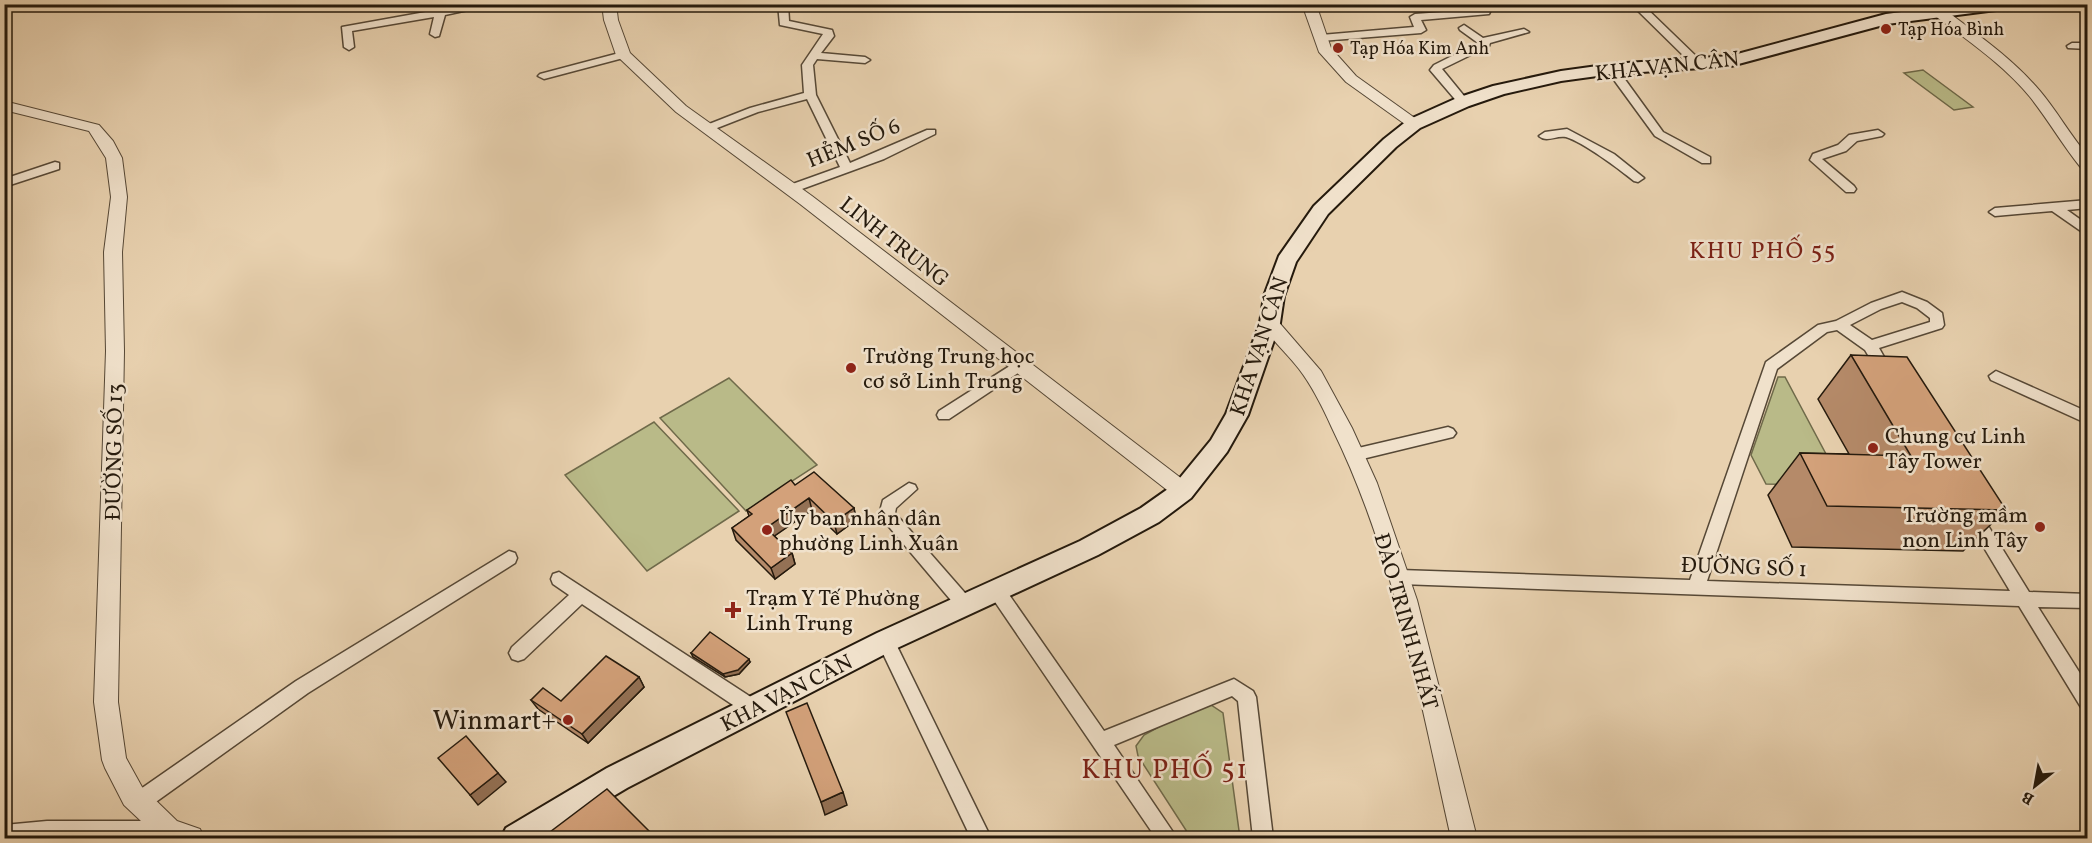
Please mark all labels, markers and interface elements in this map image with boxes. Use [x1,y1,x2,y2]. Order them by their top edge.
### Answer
place label: Tạp Hóa Bình [1898,18,2004,43]
marker: Tạp Hóa Bình [1879,22,1893,36]
place label: Tạp Hóa Kim Anh [1350,37,1490,62]
marker: Tạp Hóa Kim Anh [1331,41,1345,55]
street label: KHA VẠN CÂN [1594,45,1741,90]
street label: HẺM SỐ 6 [802,111,905,177]
street label: LINH TRUNG [832,190,955,296]
district label: KHU PHỐ 55 [1689,234,1837,269]
street label: KHA VẠN CÂN [1223,273,1297,420]
place label: Trường Trung học cơ sở Linh Trung [863,342,1035,398]
marker: Trường Trung học cơ sở Linh Trung [844,361,858,375]
street label: ĐƯỜNG SỐ 13 [98,383,132,521]
place label: Chung cư Linh Tây Tower [1885,422,2026,478]
marker: Chung cư Linh Tây Tower [1866,441,1880,455]
place label: Trường mầm non Linh Tây [1902,501,2028,557]
place label: Ủy ban nhân dân phường Linh Xuân [779,504,959,560]
marker: Trường mầm non Linh Tây [2033,520,2047,534]
marker: Ủy ban nhân dân phường Linh Xuân [760,523,774,537]
street label: ĐÀO TRINH NHẤT [1365,530,1445,714]
street label: ĐƯỜNG SỐ 1 [1680,550,1808,586]
place label: Trạm Y Tế Phường Linh Trung [746,584,920,640]
marker: Trạm Y Tế Phường Linh Trung [724,601,742,619]
street label: KHA VẠN CÂN [716,648,859,741]
place label: Winmart+ [433,703,556,741]
marker: Winmart+ [561,713,575,727]
district label: KHU PHỐ 51 [1081,750,1249,790]
north arrow [2005,756,2065,816]
text: B [2018,785,2039,809]

